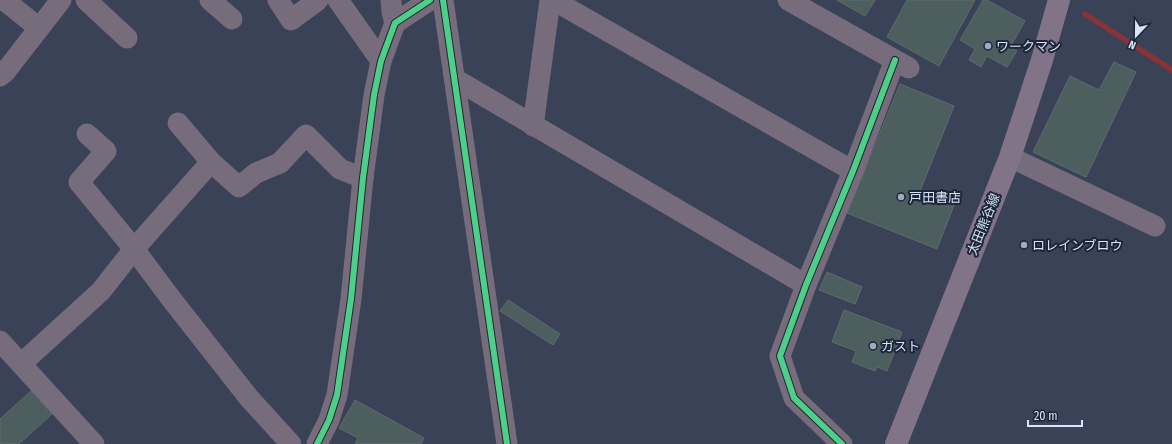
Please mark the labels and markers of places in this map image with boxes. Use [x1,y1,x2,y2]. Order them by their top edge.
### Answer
place label: ワークマン [996,39,1061,54]
marker: ワークマン [983,41,993,51]
place label: 戸田書店 [909,190,961,205]
marker: 戸田書店 [896,192,906,202]
place label: ロレインブロウ [1032,238,1123,253]
marker: ロレインブロウ [1019,240,1029,250]
place label: ガスト [881,339,920,354]
marker: ガスト [868,341,878,351]

